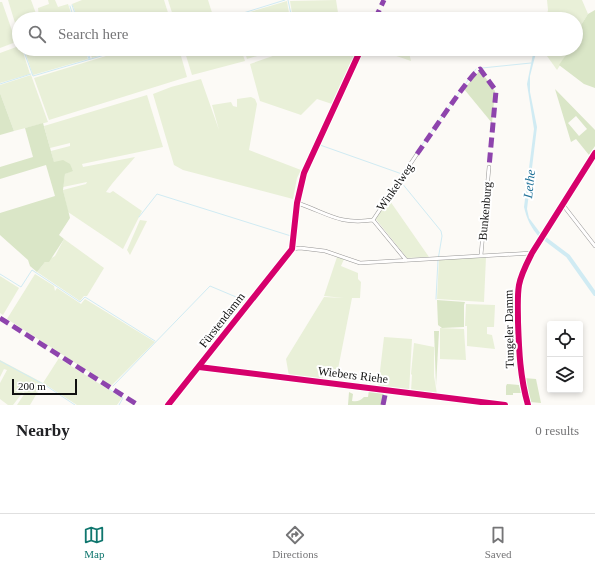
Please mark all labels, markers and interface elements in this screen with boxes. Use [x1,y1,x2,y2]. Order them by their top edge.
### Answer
search box [12,12,583,56]
icon: search [26,23,48,45]
text: Search here [58,26,128,42]
street label: Winkelweg [374,161,416,213]
water label: Lethe [520,169,538,200]
street label: Bunkenburg [475,181,495,241]
street label: Fürstendamm [196,289,248,350]
street label: Tungeler Damm [501,289,517,368]
map controls [547,321,583,393]
button: locate [547,321,583,357]
button: layers [547,357,583,393]
street label: Wiebers Riehe [317,364,389,386]
scale bar [12,377,77,396]
text: 200 m [18,380,46,392]
text: Nearby [16,421,70,440]
text: 0 results [535,423,579,438]
tab: Map [83,524,105,560]
tab: Directions [272,524,318,560]
tab: Saved [485,524,512,560]

